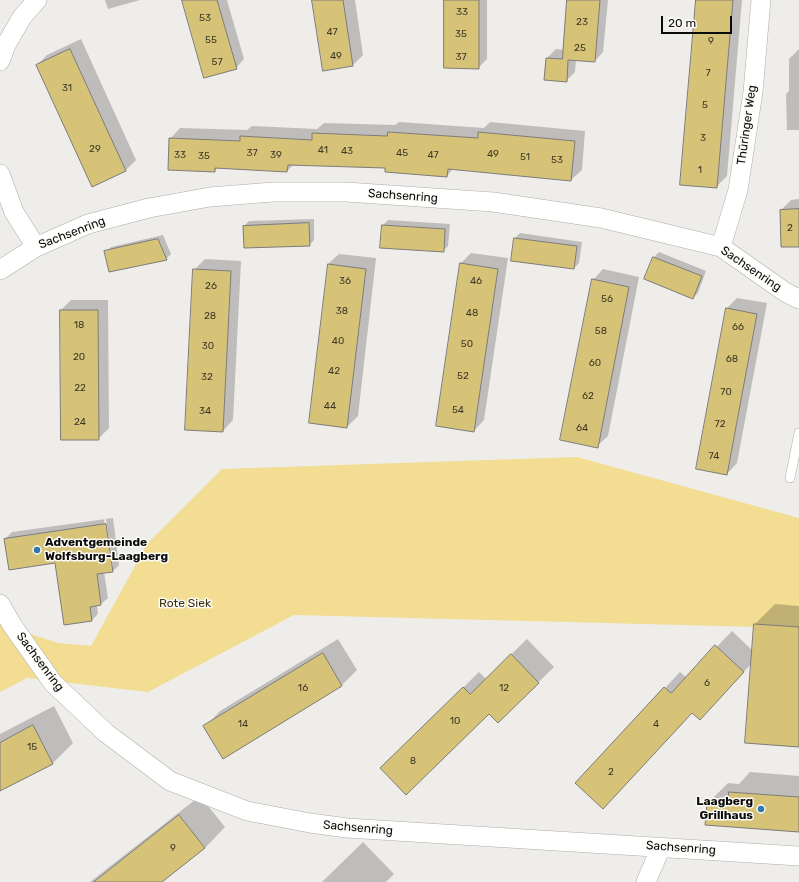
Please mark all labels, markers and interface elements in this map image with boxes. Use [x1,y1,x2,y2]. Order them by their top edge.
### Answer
house number: 33 [456,6,468,18]
scale bar [663,8,734,34]
house number: 53 [199,12,211,24]
house number: 23 [576,16,588,28]
text: 20 m [668,16,696,30]
house number: 47 [326,26,338,38]
house number: 35 [455,28,467,40]
house number: 55 [205,34,217,46]
house number: 9 [708,35,714,47]
house number: 25 [574,42,586,54]
house number: 49 [330,50,342,62]
house number: 37 [455,51,467,63]
house number: 57 [211,56,223,68]
house number: 7 [705,67,711,79]
house number: 31 [62,82,72,94]
street label: Thüringer Weg [734,84,760,166]
house number: 5 [702,99,708,111]
house number: 3 [700,132,706,144]
house number: 29 [89,143,101,155]
house number: 41 [318,144,328,156]
house number: 43 [341,145,353,157]
house number: 37 [246,147,258,159]
house number: 45 [396,147,408,159]
house number: 49 [487,148,499,160]
house number: 33 [174,149,186,161]
house number: 39 [270,149,282,161]
house number: 47 [427,149,439,161]
house number: 35 [198,150,210,162]
house number: 51 [520,151,530,163]
house number: 53 [551,154,563,166]
house number: 1 [698,164,702,176]
street label: Sachsenring [368,186,438,206]
street label: Sachsenring [37,214,107,252]
house number: 2 [787,222,793,234]
street label: Sachsenring [718,243,784,295]
house number: 36 [339,275,351,287]
house number: 46 [470,275,482,287]
house number: 26 [205,280,217,292]
house number: 56 [601,293,613,305]
house number: 38 [336,305,348,317]
house number: 48 [466,307,478,319]
house number: 28 [204,310,216,322]
house number: 18 [74,319,84,331]
house number: 66 [732,321,744,333]
house number: 58 [595,325,607,337]
house number: 40 [332,335,344,347]
house number: 50 [461,338,473,350]
house number: 30 [202,340,214,352]
house number: 20 [73,351,85,363]
house number: 68 [726,353,738,365]
house number: 60 [589,357,601,369]
house number: 42 [328,365,340,377]
house number: 52 [457,370,469,382]
house number: 32 [201,371,213,383]
house number: 22 [74,382,86,394]
house number: 70 [720,386,732,398]
house number: 62 [582,390,594,402]
house number: 44 [324,400,336,412]
house number: 54 [452,404,464,416]
house number: 34 [199,405,211,417]
house number: 24 [74,416,86,428]
house number: 72 [715,418,725,430]
house number: 64 [576,422,588,434]
house number: 74 [709,450,719,462]
place label: Adventgemeinde Wolfsburg-Laagberg [45,536,168,564]
marker: Adventgemeinde Wolfsburg-Laagberg [32,545,42,555]
park label: Rote Siek [159,597,211,611]
street label: Sachsenring [13,630,67,694]
house number: 6 [704,677,710,689]
house number: 16 [298,682,308,694]
house number: 12 [499,682,509,694]
house number: 10 [450,715,460,727]
house number: 14 [238,718,248,730]
house number: 4 [653,718,659,730]
house number: 15 [27,741,37,753]
house number: 8 [410,755,416,767]
house number: 2 [608,766,614,778]
place label: Laagberg Grillhaus [696,795,753,823]
marker: Laagberg Grillhaus [756,804,766,814]
street label: Sachsenring [322,818,394,838]
street label: Sachsenring [646,838,716,858]
house number: 9 [170,842,176,854]

